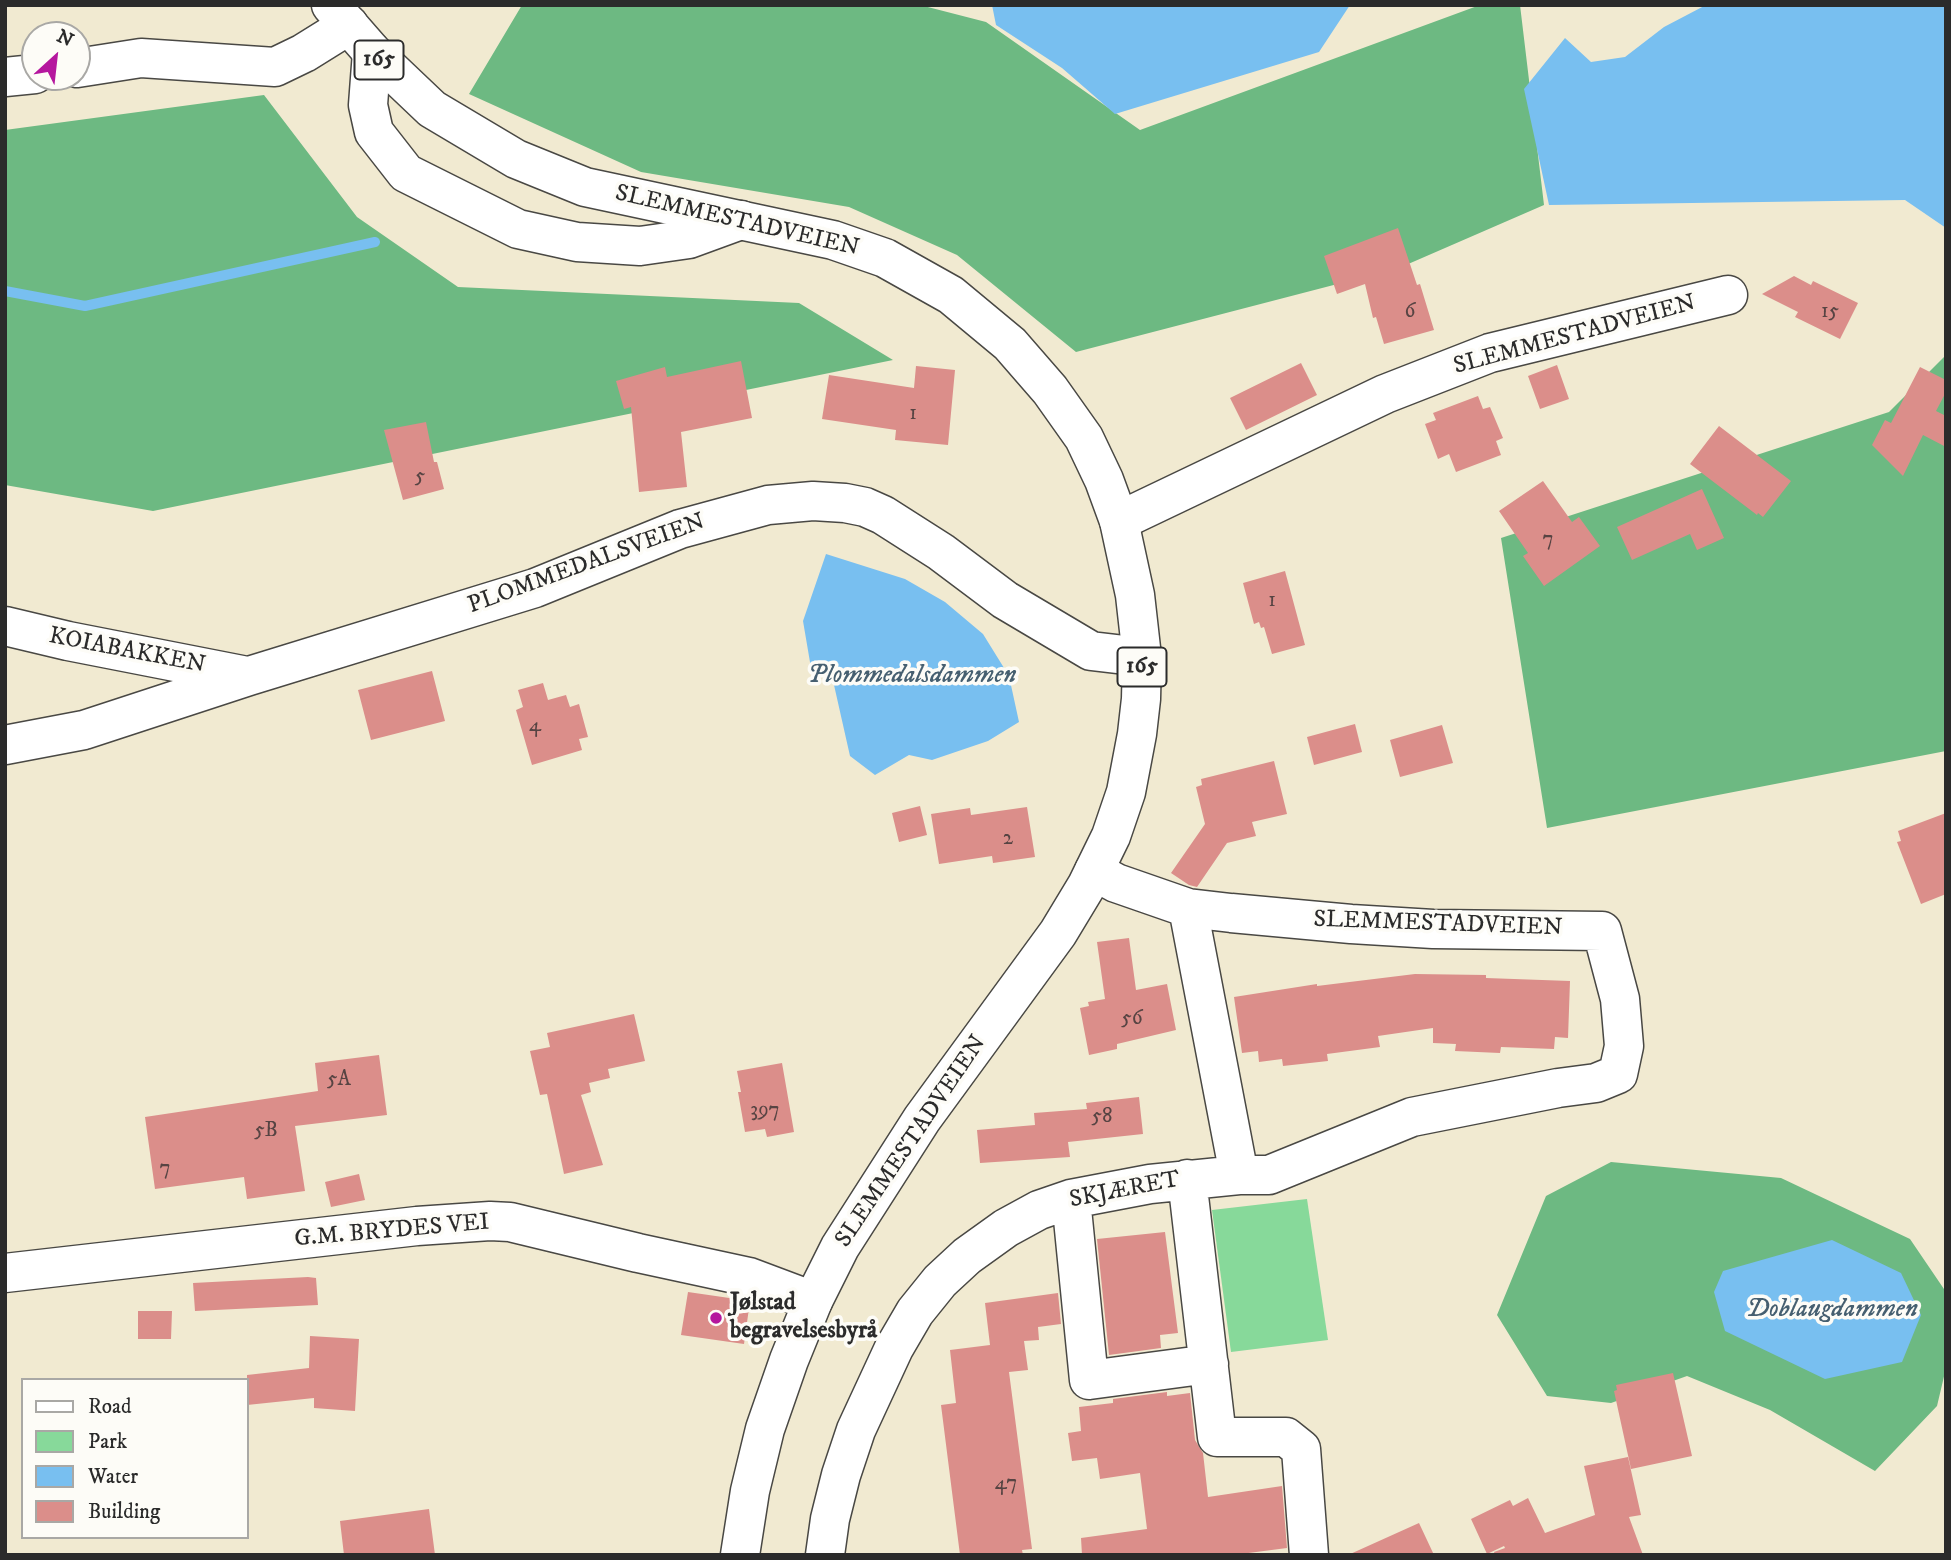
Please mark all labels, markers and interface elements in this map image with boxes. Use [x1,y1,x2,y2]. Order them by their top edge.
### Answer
north arrow [21,21,91,91]
text: N [53,25,77,52]
road number: 165 [354,40,404,80]
street label: SLEMMESTADVEIEN [612,180,862,264]
street label: SLEMMESTADVEIEN [1451,290,1699,382]
house number: 6 [1405,300,1415,326]
house number: 15 [1821,300,1839,326]
house number: 1 [909,402,917,428]
house number: 5 [415,465,425,491]
street label: PLOMMEDALSVEIEN [464,509,710,621]
house number: 7 [1542,528,1554,554]
house number: 1 [1268,589,1276,615]
street label: KOIABAKKEN [46,623,208,681]
road number: 165 [1118,648,1166,687]
water label: Plommedalsdammen [808,661,1016,693]
house number: 4 [529,714,541,740]
house number: 2 [1003,827,1013,853]
street label: SLEMMESTADVEIEN [1313,906,1563,944]
house number: 56 [1121,1007,1143,1033]
street label: SLEMMESTADVEIEN [830,1031,994,1253]
house number: 5A [327,1068,351,1094]
house number: 397 [750,1099,780,1125]
house number: 58 [1092,1105,1112,1131]
house number: 5B [254,1119,278,1145]
house number: 7 [159,1157,171,1183]
street label: SKJÆRET [1067,1166,1183,1216]
street label: G.M. BRYDES VEI [293,1209,491,1255]
place label: Jølstad begravelsesbyrå [730,1290,877,1346]
water label: Doblaugdammen [1746,1295,1918,1327]
marker: Jølstad begravelsesbyrå [708,1310,724,1326]
legend [21,1378,248,1539]
text: Road [88,1394,132,1420]
text: Park [88,1429,127,1455]
text: Water [88,1464,138,1490]
house number: 47 [995,1472,1017,1498]
text: Building [88,1499,160,1525]

